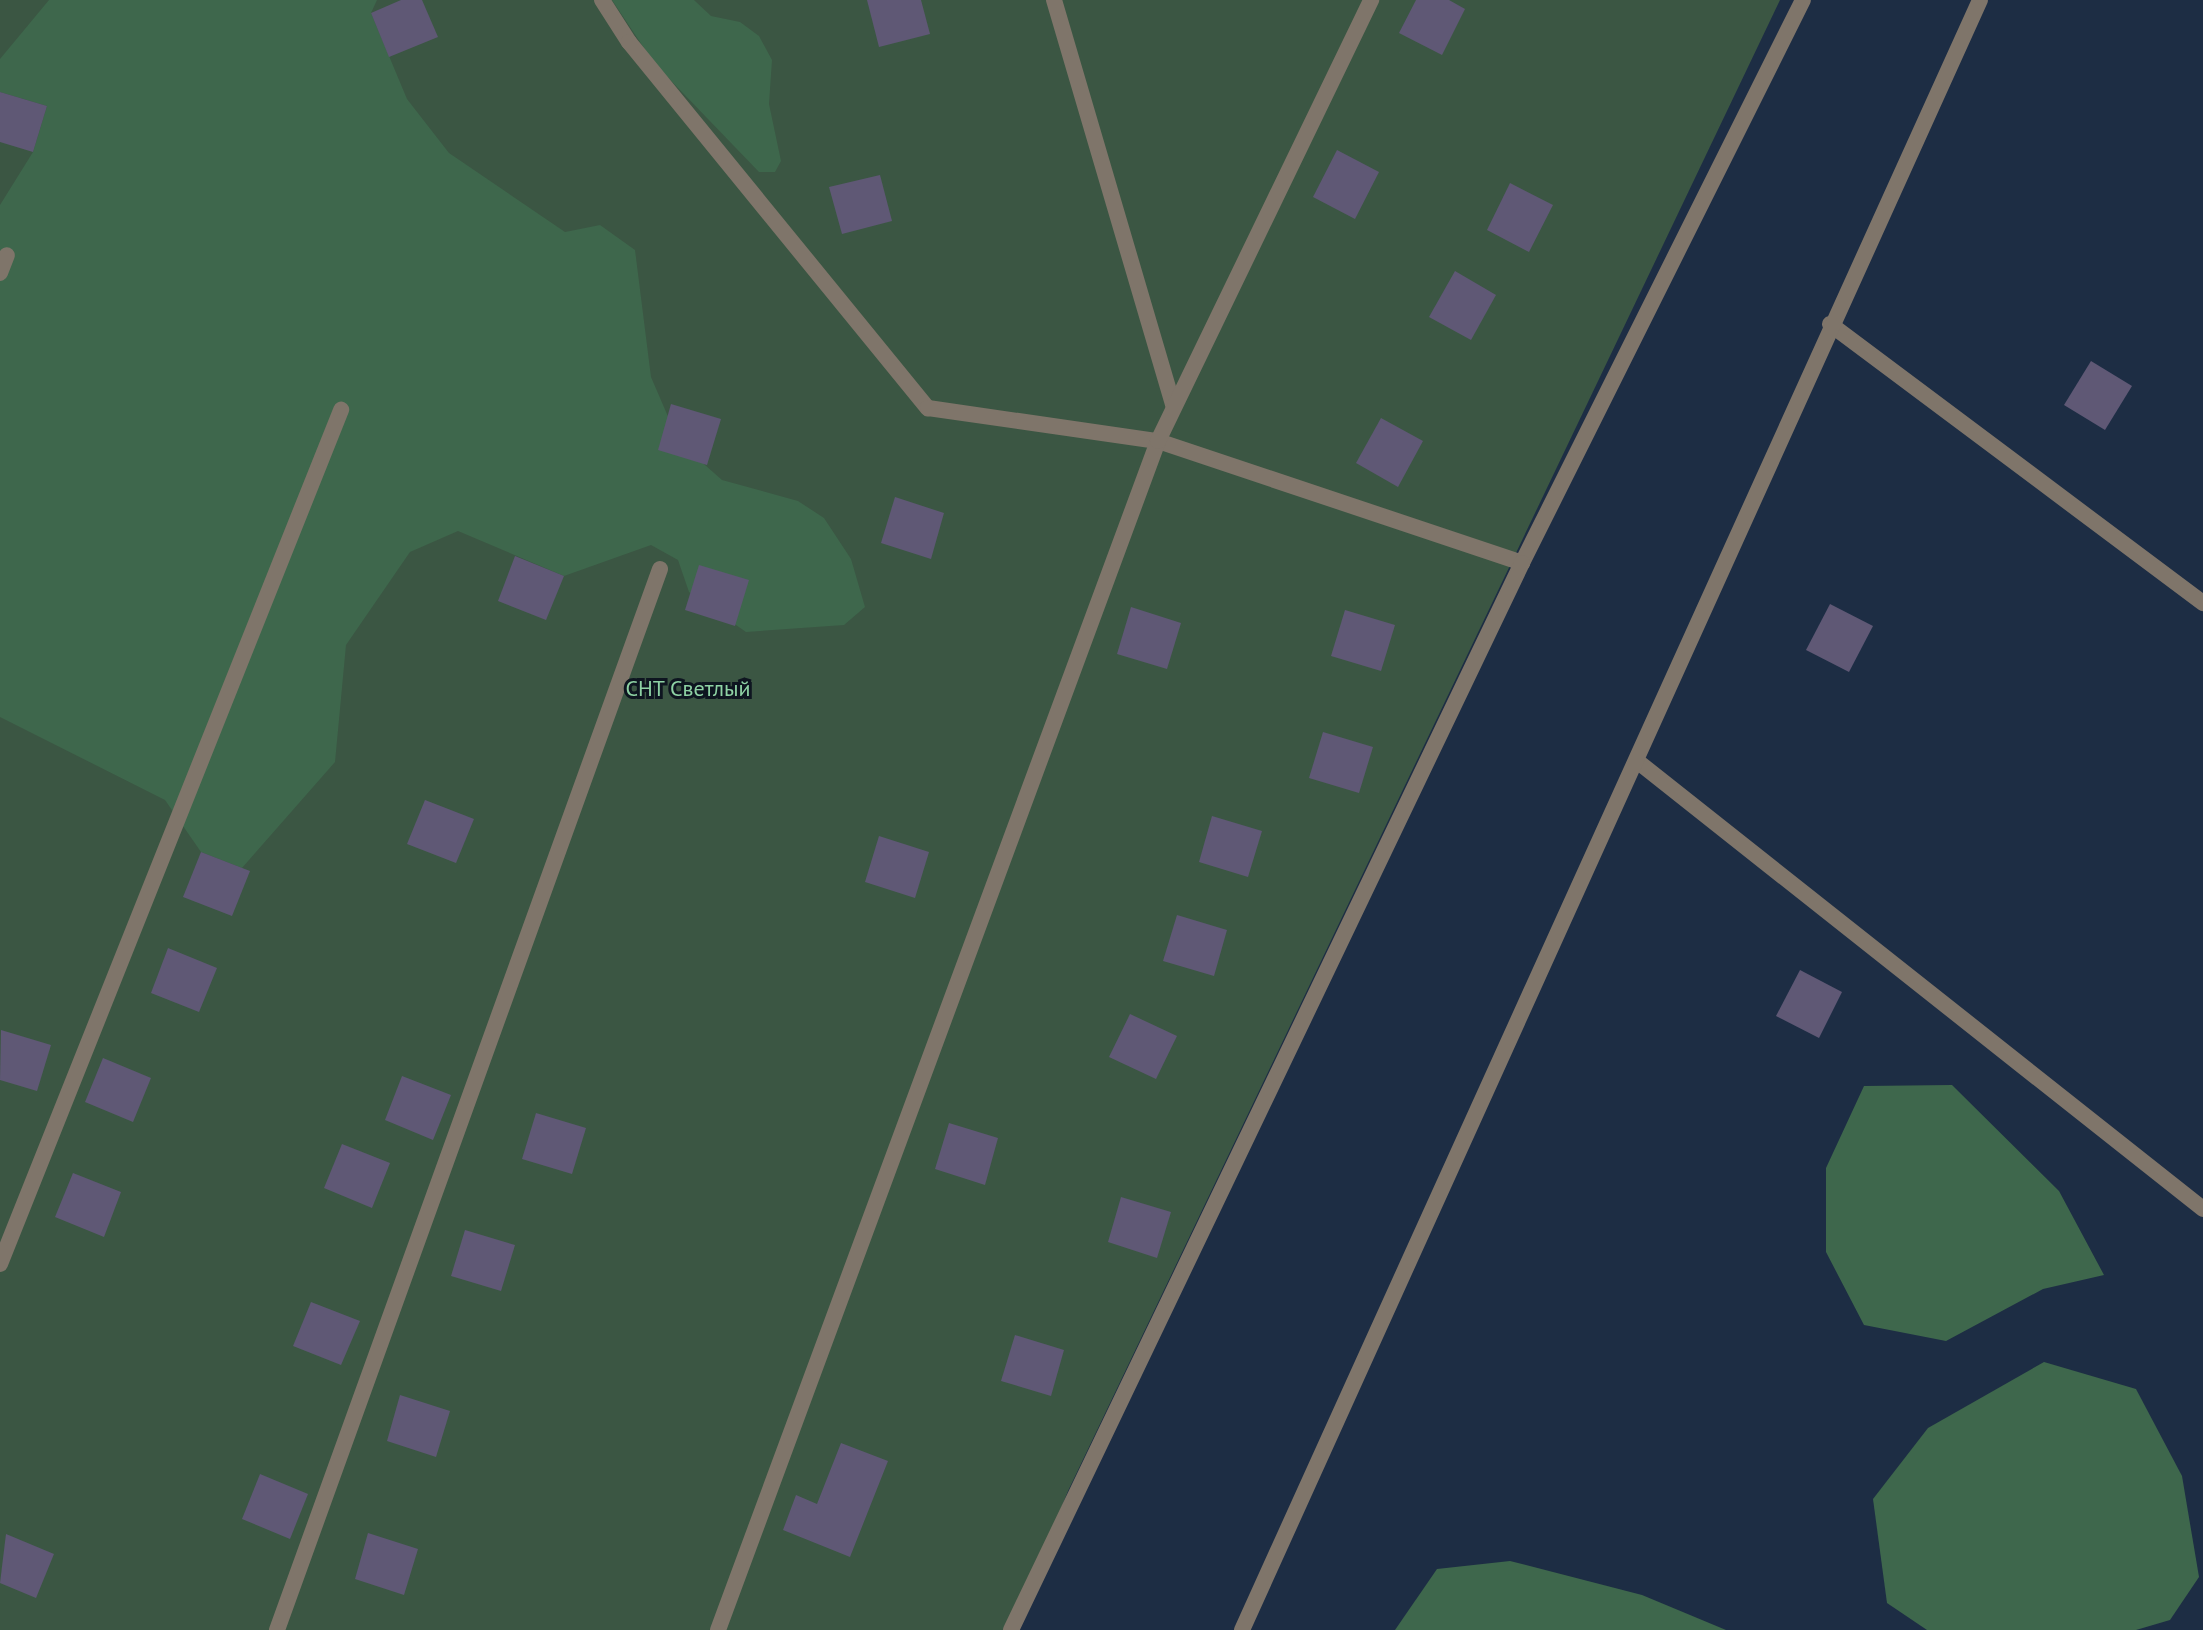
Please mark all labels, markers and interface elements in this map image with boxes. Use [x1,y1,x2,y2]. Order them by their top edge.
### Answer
park label: СНТ Светлый [625,676,751,702]

